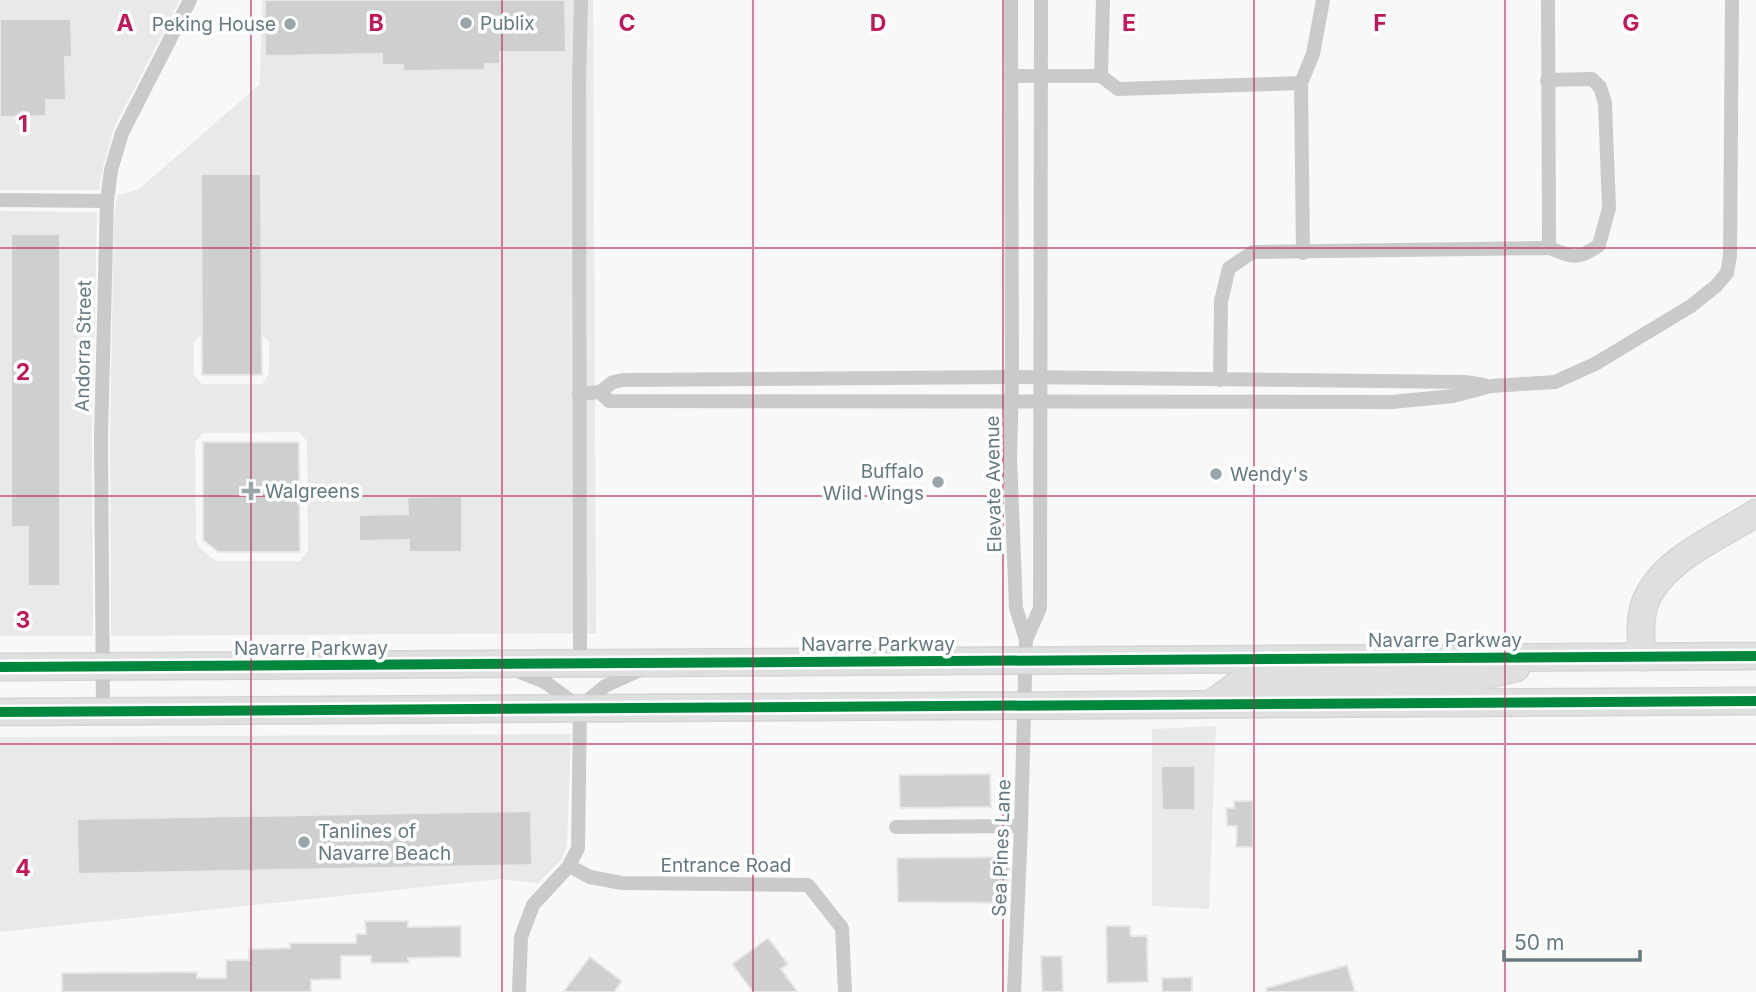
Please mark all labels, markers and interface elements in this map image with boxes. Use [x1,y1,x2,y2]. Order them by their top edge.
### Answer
text: A [116,9,134,37]
text: B [368,9,384,37]
text: C [618,9,636,37]
text: D [870,9,886,37]
text: E [1122,9,1136,37]
text: F [1373,9,1387,37]
text: G [1622,9,1640,37]
place label: Publix [480,12,535,35]
place label: Peking House [152,13,276,36]
marker: Publix [458,15,474,31]
marker: Peking House [282,16,298,32]
text: 1 [18,110,28,138]
street label: Andorra Street [71,280,96,412]
text: 2 [16,358,30,386]
street label: Elevate Avenue [981,415,1006,553]
place label: Buffalo Wild Wings [823,460,924,505]
place label: Wendy's [1230,463,1308,486]
marker: Wendy's [1208,466,1224,482]
marker: Buffalo Wild Wings [930,474,946,490]
place label: Walgreens [265,480,360,503]
marker: Walgreens [243,483,259,499]
text: 3 [16,606,30,634]
street label: Navarre Parkway [1368,629,1522,652]
street label: Navarre Parkway [801,633,955,656]
street label: Navarre Parkway [234,637,388,660]
street label: Sea Pines Lane [988,779,1015,917]
place label: Tanlines of Navarre Beach [318,820,451,865]
marker: Tanlines of Navarre Beach [296,834,312,850]
text: 4 [15,854,31,882]
street label: Entrance Road [660,854,792,877]
scale bar [1504,918,1640,962]
text: 50 m [1514,930,1564,955]

